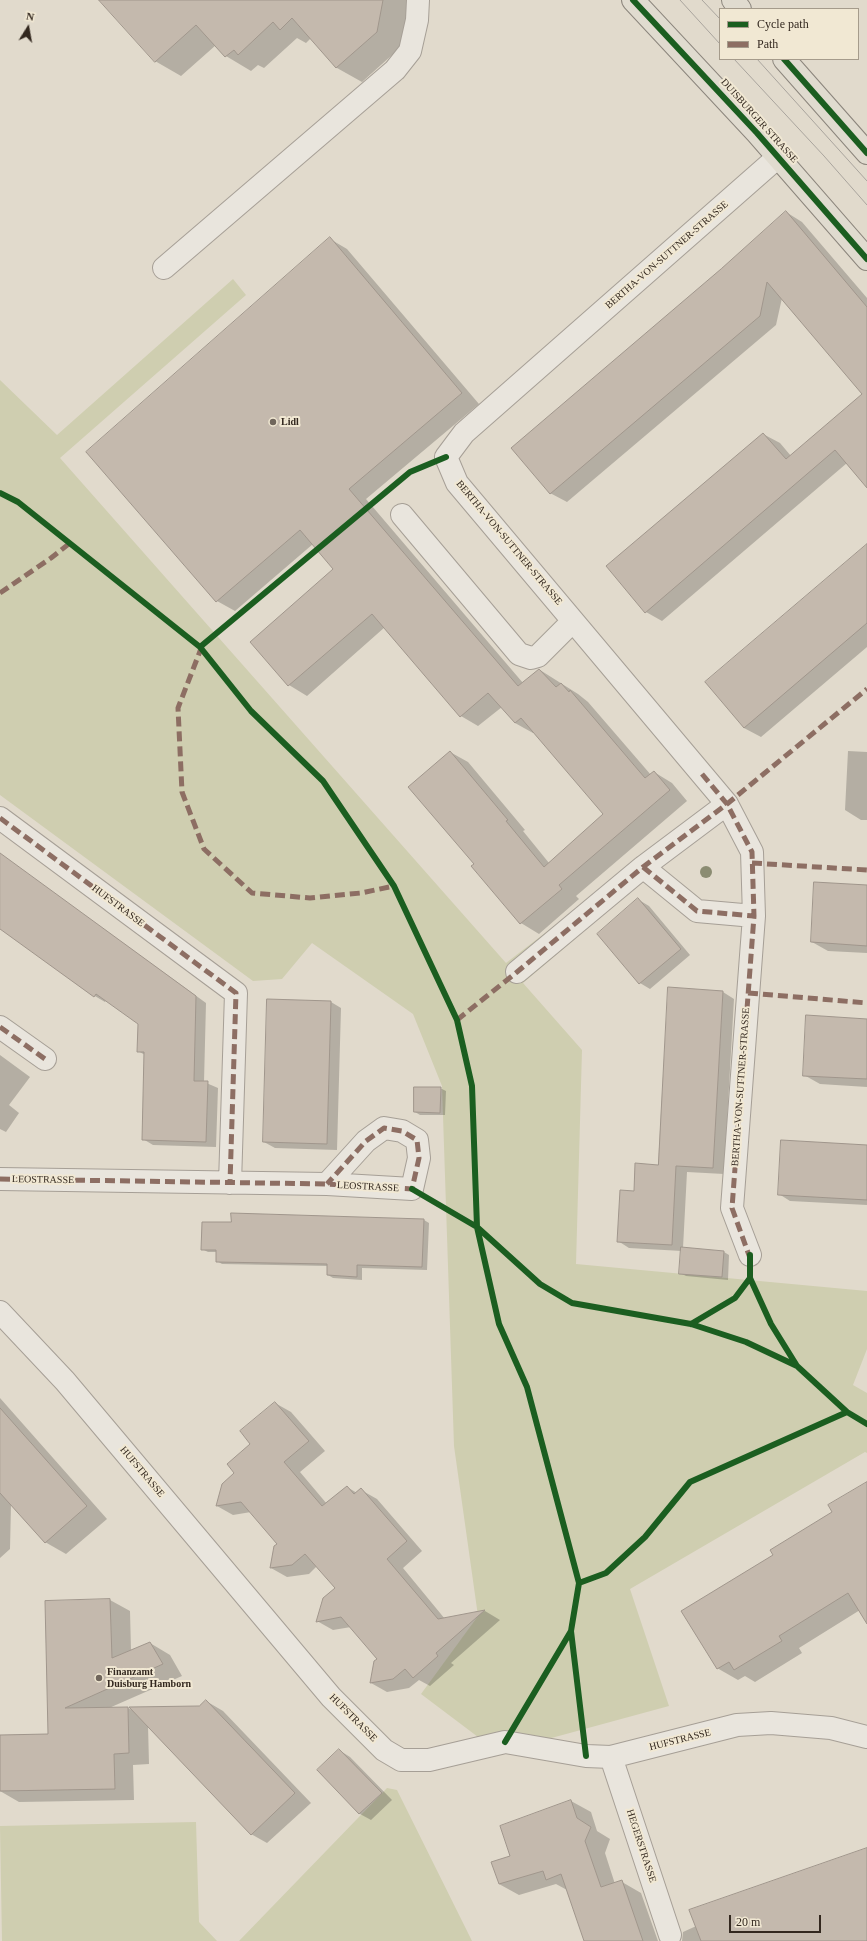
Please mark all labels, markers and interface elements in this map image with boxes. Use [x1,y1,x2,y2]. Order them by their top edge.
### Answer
north arrow [8,8,48,48]
legend [719,8,859,60]
text: N [25,10,35,23]
text: Cycle path [757,17,809,31]
text: Path [757,37,778,51]
street label: DUISBURGER STRASSE [718,76,800,166]
street label: BERTHA-VON-SUTTNER-STRASSE [603,198,731,312]
place label: Lidl [281,416,299,428]
marker: Lidl [268,417,278,427]
street label: BERTHA-VON-SUTTNER-STRASSE [453,478,565,608]
street label: HUFSTRASSE [89,882,147,930]
street label: BERTHA-VON-SUTTNER-STRASSE [729,1007,753,1167]
street label: LEOSTRASSE [12,1173,74,1187]
street label: LEOSTRASSE [337,1179,399,1195]
street label: HUFSTRASSE [117,1444,167,1500]
place label: Finanzamt Duisburg Hamborn [107,1666,191,1690]
marker: Finanzamt Duisburg Hamborn [94,1673,104,1683]
street label: HUFSTRASSE [327,1692,379,1744]
street label: HUFSTRASSE [648,1727,712,1753]
street label: HEGERSTRASSE [624,1808,658,1884]
scale bar [731,1907,823,1933]
text: 20 m [736,1915,760,1929]

